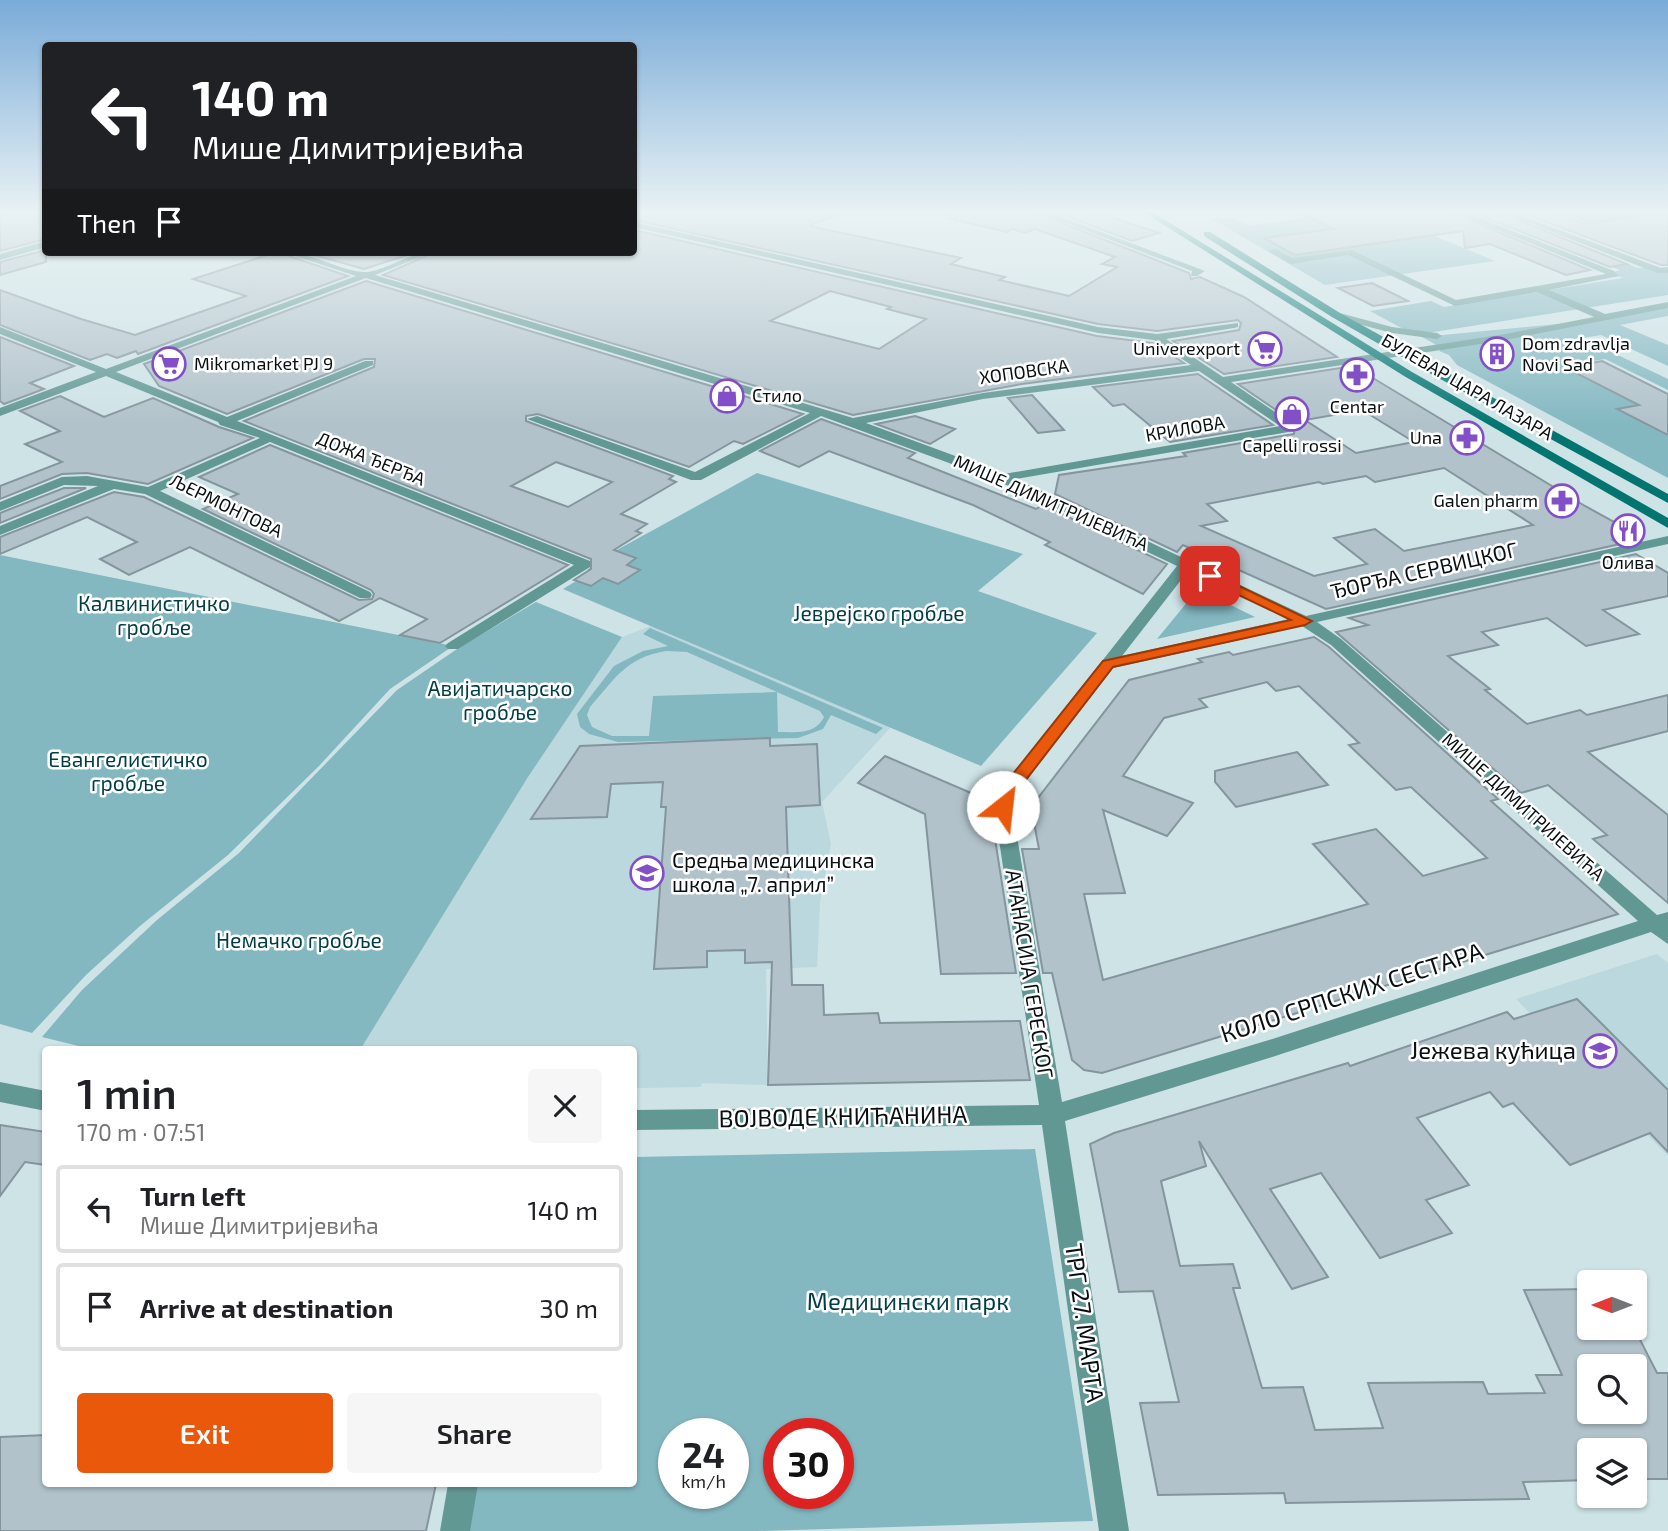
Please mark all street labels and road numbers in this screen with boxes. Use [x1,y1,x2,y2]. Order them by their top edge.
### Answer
street label: БУЛЕВАР ЦАРА ЛАЗАРА [1378,328,1558,445]
street label: ХОПОВСКА [978,354,1071,388]
street label: КРИЛОВА [1144,410,1227,446]
street label: ДОЖА ЂЕРЂА [314,426,429,490]
street label: МИШЕ ДИМИТРИЈЕВИЋА [951,449,1153,555]
street label: ЉЕРМОНТОВА [167,468,287,542]
street label: ЂОРЂА СЕРВИЦКОГ [1328,536,1520,603]
street label: МИШЕ ДИМИТРИЈЕВИЋА [1438,728,1610,885]
street label: АТАНАСИЈА ГЕРЕСКОГ [1002,867,1059,1080]
street label: КОЛО СРПСКИХ СЕСТАРА [1217,935,1486,1048]
street label: ВОЈВОДЕ КНИЋАНИНА [718,1099,968,1132]
street label: ТРГ 27. МАРТА [1060,1241,1111,1404]

